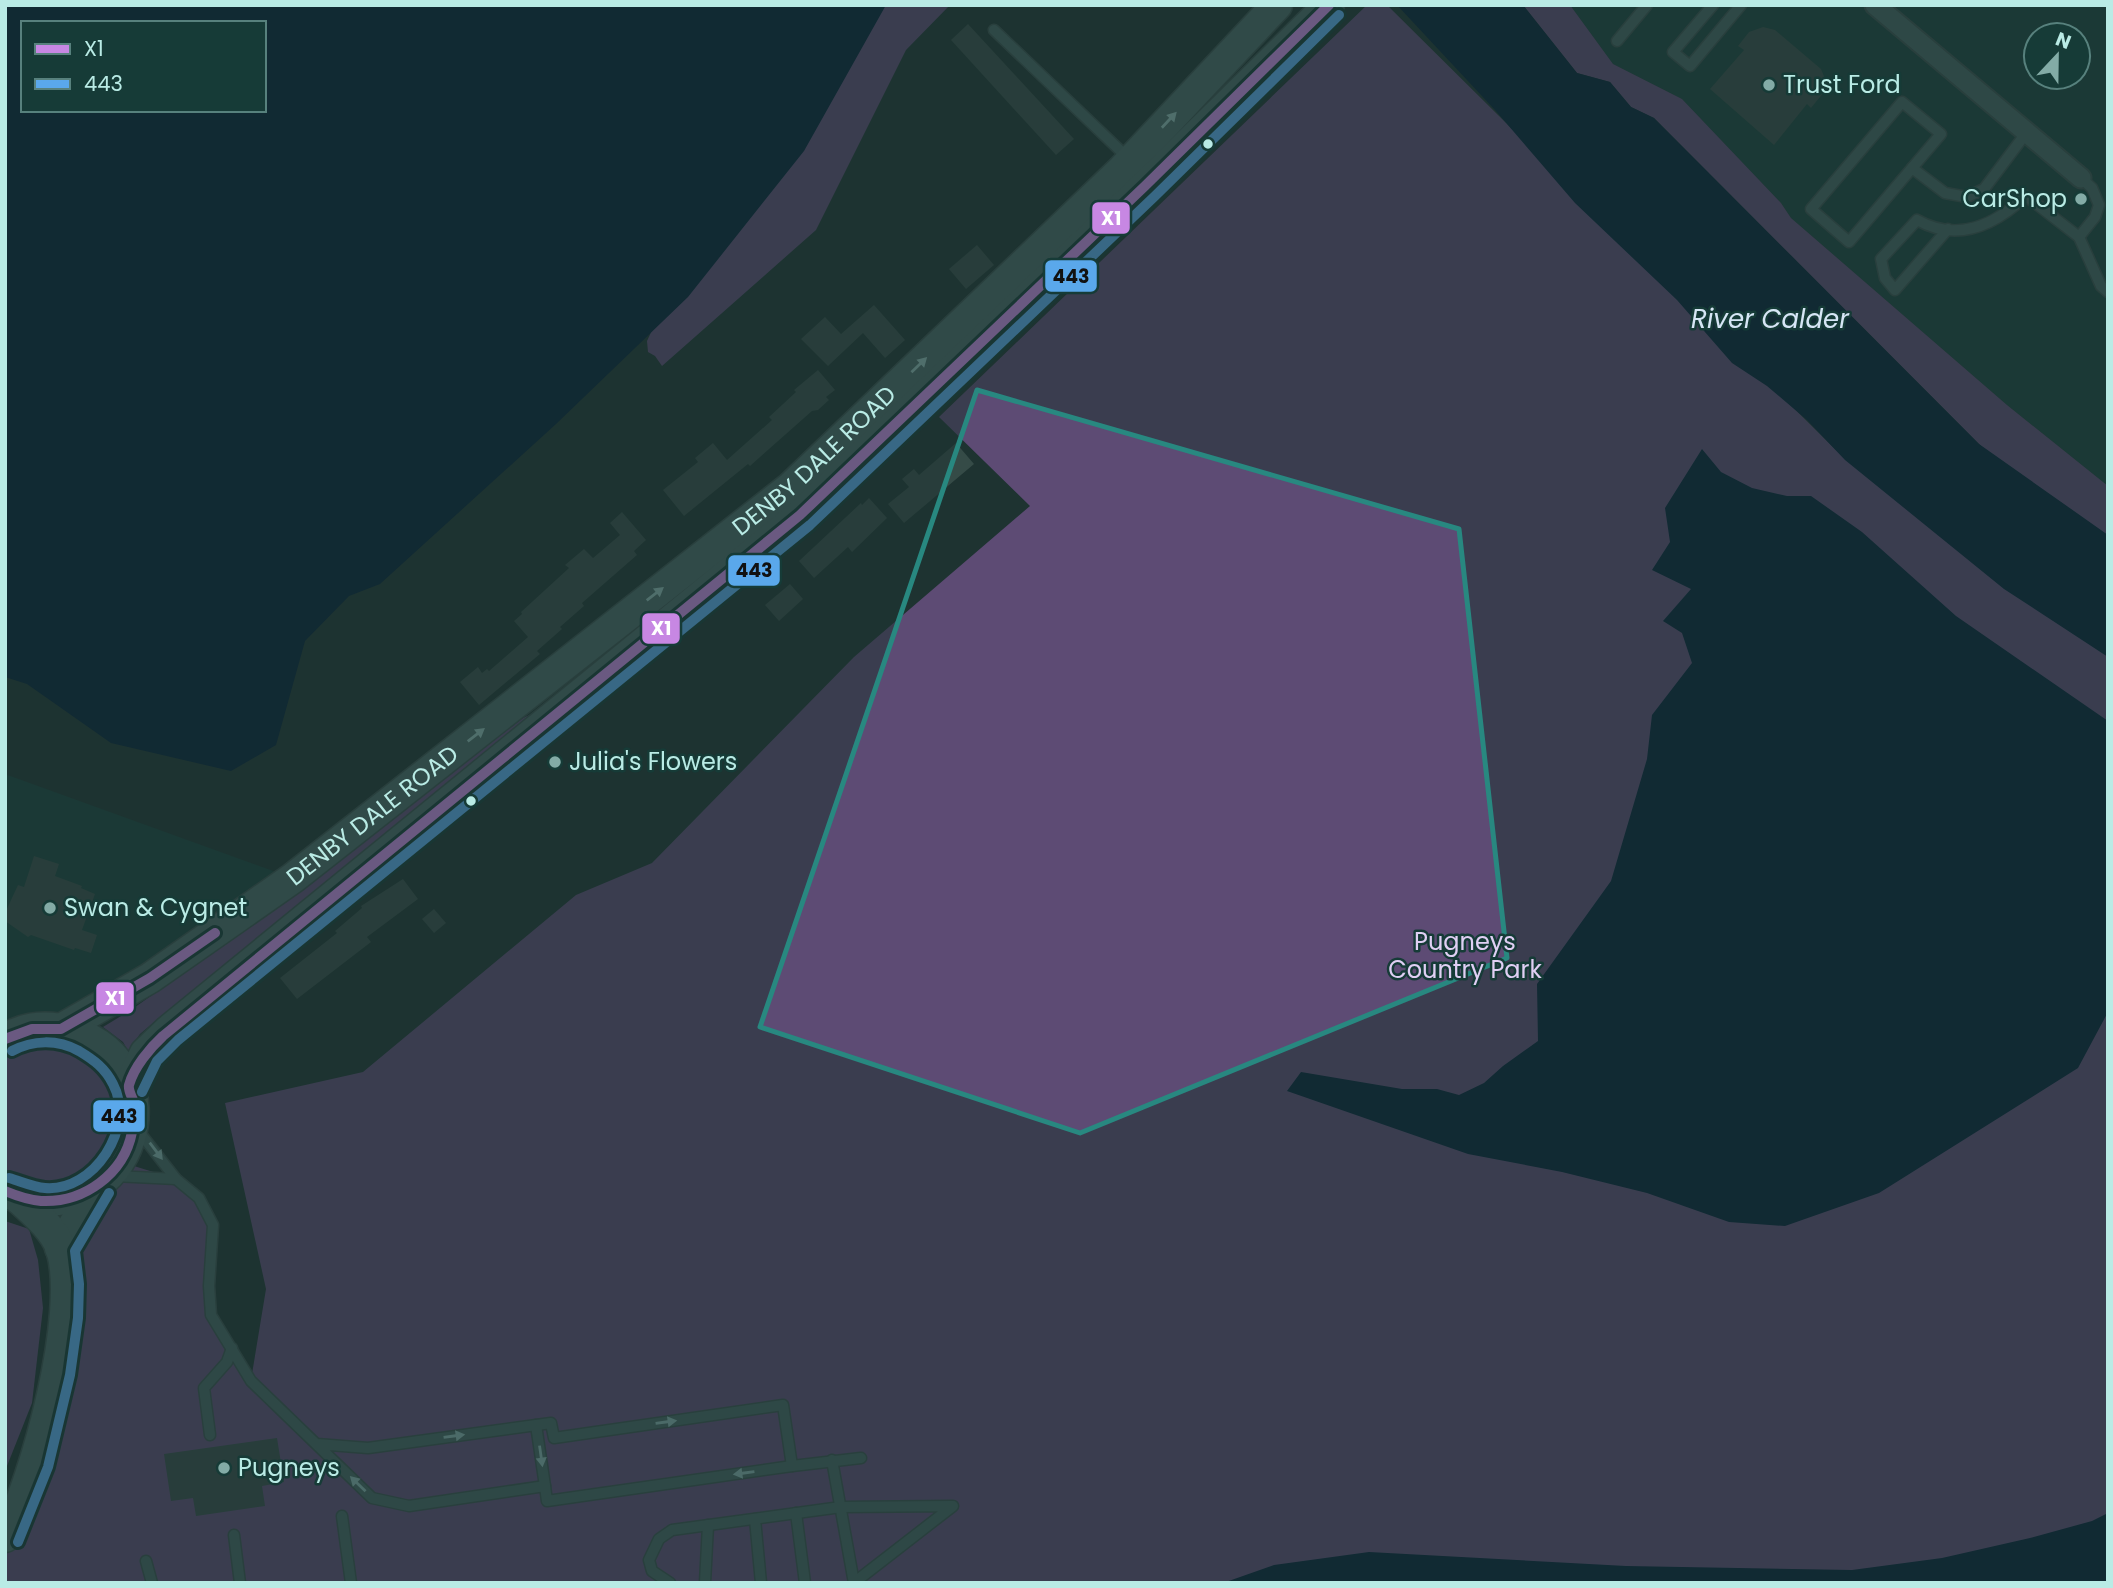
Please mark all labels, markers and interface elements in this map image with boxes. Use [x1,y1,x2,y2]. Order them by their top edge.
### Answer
legend [21,21,266,112]
north arrow [2022,21,2092,91]
text: N [2051,26,2075,56]
text: X1 [84,34,104,63]
place label: Trust Ford [1783,68,1901,101]
text: 443 [84,69,123,98]
marker: Trust Ford [1761,77,1777,93]
one-way arrow [1161,111,1177,129]
unlabelled marker [1201,137,1215,151]
place label: CarShop [1962,182,2067,215]
marker: CarShop [2073,191,2089,207]
line badge: X1 [1091,201,1131,235]
text: X1 [1101,205,1121,232]
line badge: 443 [1044,259,1098,293]
text: 443 [1052,263,1090,290]
water label: River Calder [1691,301,1850,337]
one-way arrow [910,357,927,373]
street label: DENBY DALE ROAD [725,378,903,543]
line badge: 443 [727,554,781,587]
text: 443 [735,557,773,584]
one-way arrow [646,588,664,602]
line badge: X1 [641,612,681,645]
text: X1 [651,615,671,642]
one-way arrow [467,728,485,742]
street label: DENBY DALE ROAD [279,737,465,893]
place label: Julia's Flowers [569,745,737,778]
marker: Julia's Flowers [547,754,563,770]
unlabelled marker [464,794,478,808]
place label: Swan & Cygnet [64,891,247,924]
marker: Swan & Cygnet [42,900,58,916]
park label: Pugneys Country Park [1388,925,1542,986]
line badge: X1 [95,981,135,1015]
text: X1 [105,985,125,1012]
line badge: 443 [92,1099,146,1133]
text: 443 [100,1103,138,1130]
one-way arrow [148,1142,163,1160]
one-way arrow [656,1416,678,1427]
one-way arrow [443,1431,465,1442]
one-way arrow [535,1445,546,1467]
place label: Pugneys [238,1451,340,1484]
marker: Pugneys [216,1460,232,1476]
one-way arrow [733,1468,755,1479]
one-way arrow [350,1477,367,1493]

